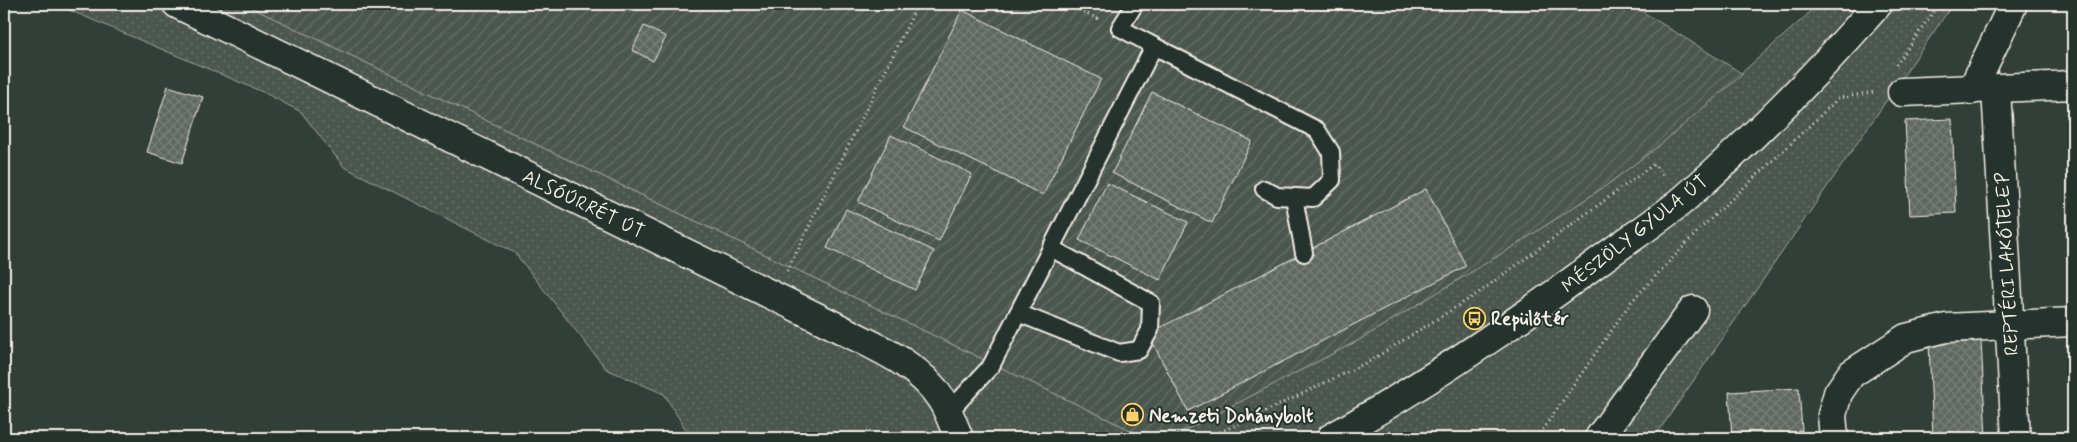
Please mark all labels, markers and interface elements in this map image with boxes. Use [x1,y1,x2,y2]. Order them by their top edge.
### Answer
street label: ALSÓÚRRÉT ÚT [518,163,649,245]
street label: MÉSZÖLY GYULA ÚT [1556,168,1713,299]
street label: REPTÉRI LAKÓTELEP [1989,171,2025,356]
bus stop icon: Repülőtér [1463,306,1487,330]
place label: Repülőtér [1491,307,1569,332]
shop icon: Nemzeti Dohánybolt [1121,403,1145,427]
place label: Nemzeti Dohánybolt [1149,404,1313,429]

